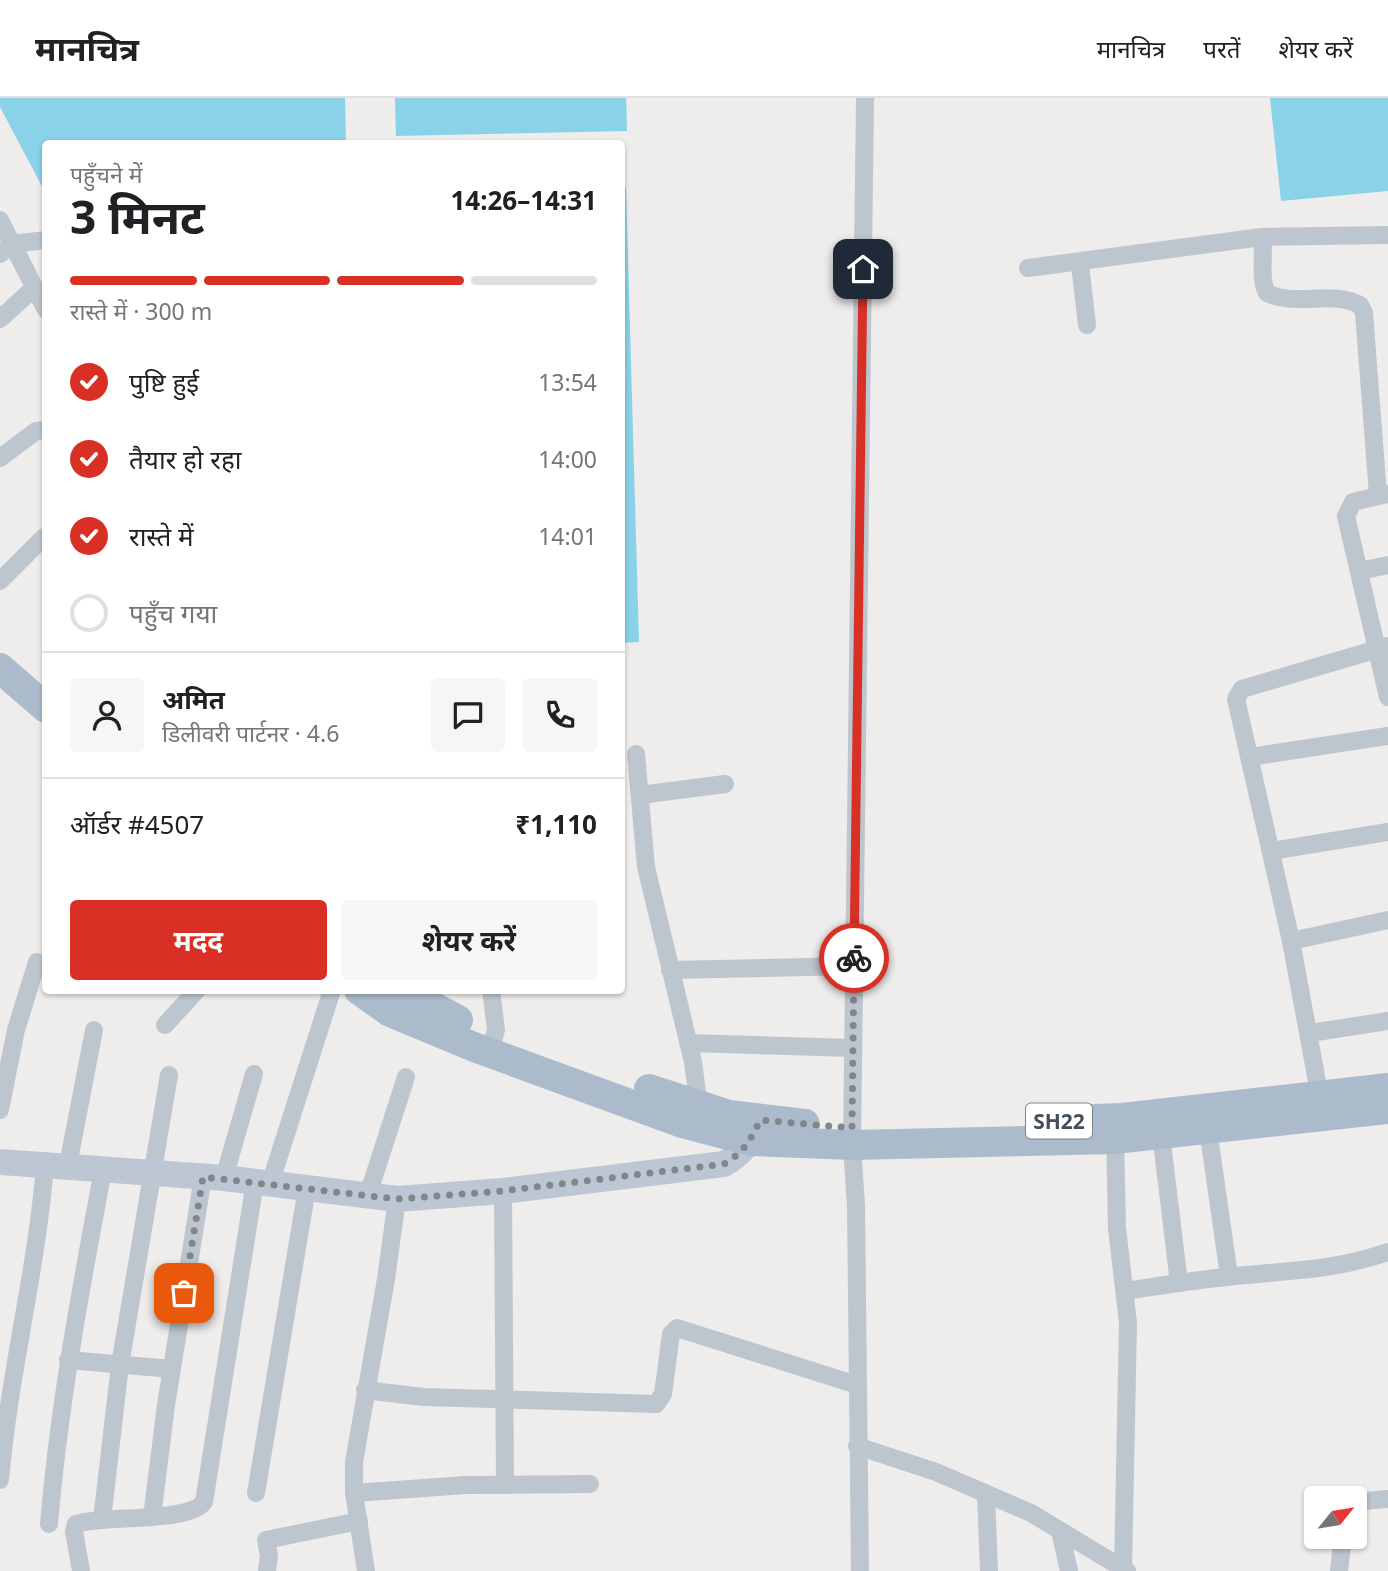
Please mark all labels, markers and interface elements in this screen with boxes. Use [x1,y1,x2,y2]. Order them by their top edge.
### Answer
text: मानचित्र [35,26,139,71]
text: मानचित्र [1097,32,1165,65]
text: परतें [1203,32,1240,65]
text: शेयर करें [1278,32,1353,65]
text: पहुँचने में [70,158,142,190]
text: 14:26–14:31 [450,182,597,218]
text: 3 मिनट [70,185,205,247]
pin [833,239,893,299]
icon: home [844,250,882,288]
text: रास्ते में · 300 m [70,295,212,327]
icon: check [70,363,108,401]
text: पुष्टि हुई [129,364,199,400]
text: 13:54 [538,366,597,398]
icon: check [70,440,108,478]
text: तैयार हो रहा [129,441,242,477]
text: 14:00 [538,443,597,475]
icon: check [70,517,108,555]
text: रास्ते में [129,518,194,554]
text: 14:01 [538,520,597,552]
text: पहुँच गया [129,595,217,631]
button: person [70,678,144,752]
button: chat [431,678,505,752]
button: phone [523,678,597,752]
text: अमित [162,681,225,717]
text: डिलीवरी पार्टनर · 4.6 [162,717,339,749]
text: ऑर्डर #4507 [70,806,204,842]
text: ₹1,110 [515,806,597,842]
button: मदद [70,900,327,980]
button: शेयर करें [341,900,597,980]
courier [819,923,889,993]
icon: bike [835,939,873,977]
road number: SH22 [1026,1104,1092,1138]
pin [154,1263,214,1323]
icon: bag [165,1274,203,1312]
north arrow [1304,1486,1367,1549]
map controls [1304,1486,1367,1549]

